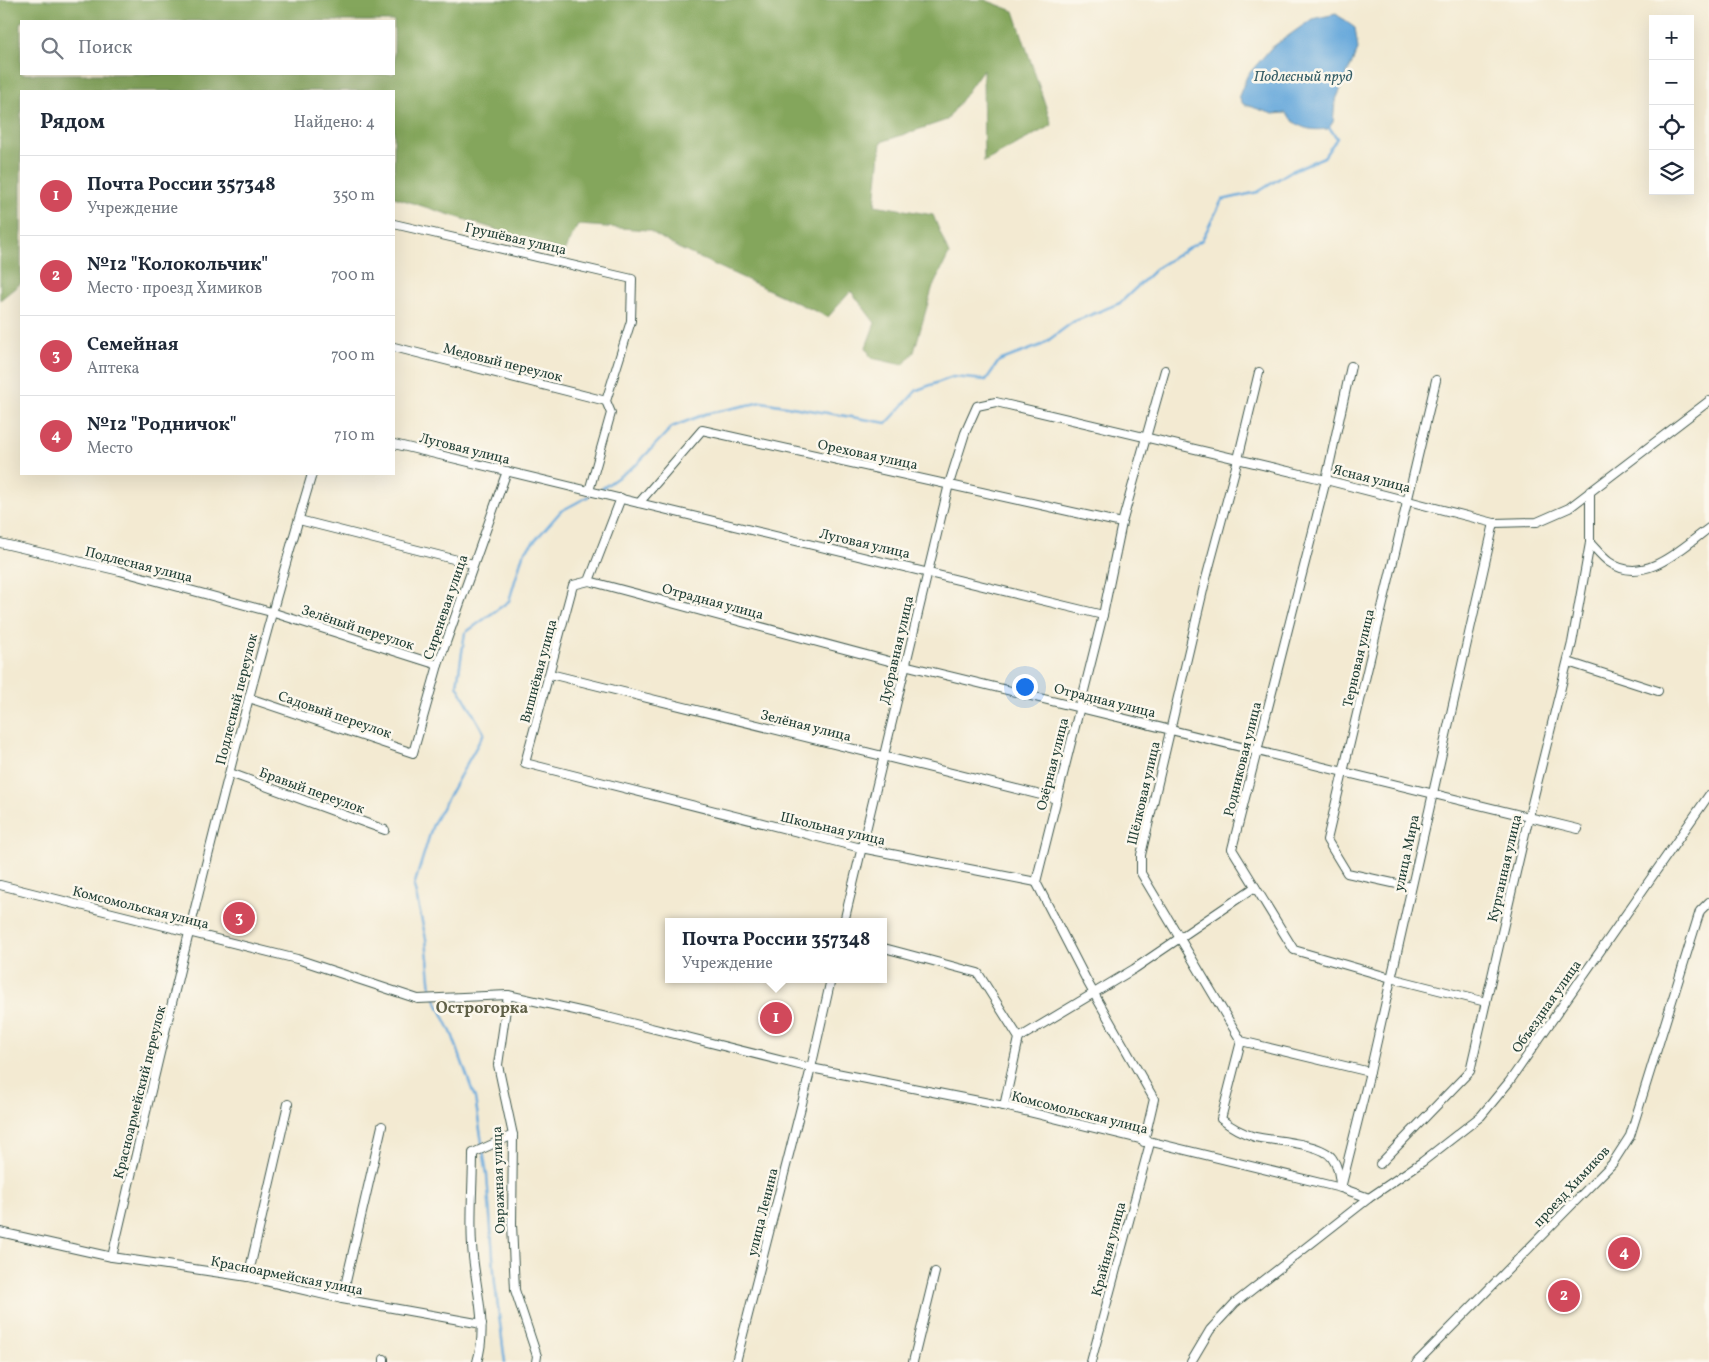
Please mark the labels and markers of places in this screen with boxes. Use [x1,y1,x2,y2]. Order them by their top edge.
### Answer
pin: 3 [223,899,255,937]
pin: 1 [760,999,792,1037]
pin: 4 [1608,1234,1640,1272]
pin: 2 [1548,1277,1580,1315]

